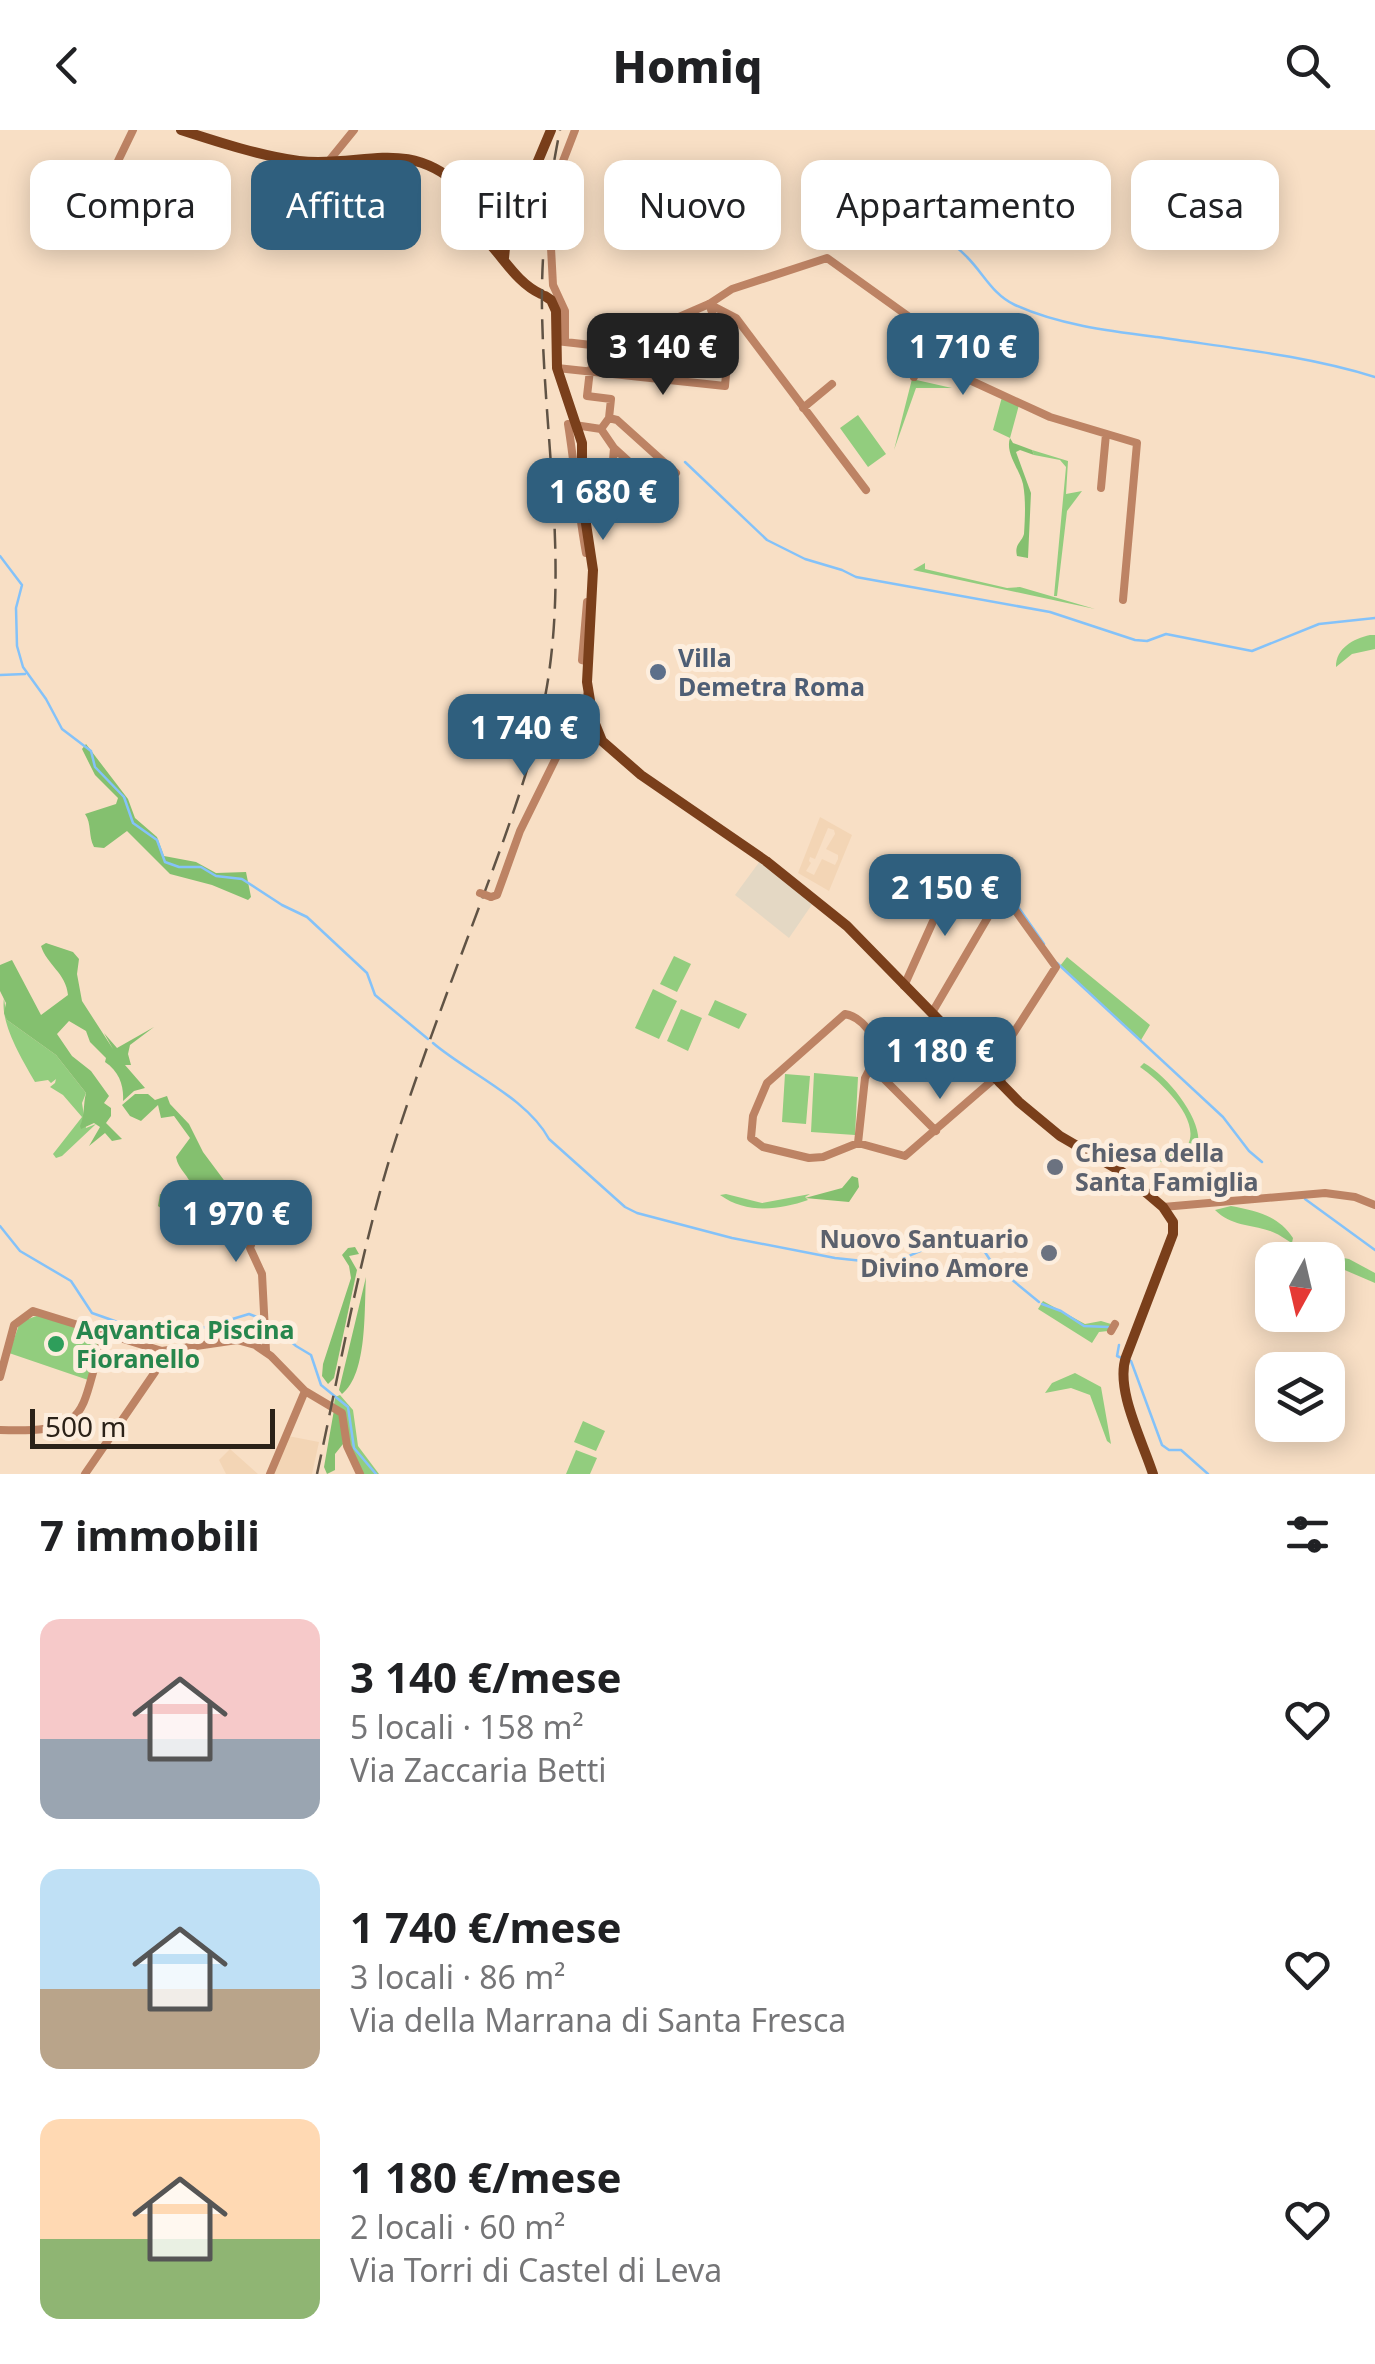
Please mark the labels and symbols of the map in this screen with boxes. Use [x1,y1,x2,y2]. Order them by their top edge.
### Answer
pin: 3 140 € [571,313,755,398]
pin: 1 710 € [871,313,1055,398]
pin: 1 680 € [511,458,695,543]
place label: Villa Demetra Roma [678,640,865,703]
marker: Villa Demetra Roma [647,661,669,683]
pin: 1 740 € [432,694,616,779]
pin: 2 150 € [853,854,1037,939]
pin: 1 180 € [848,1017,1032,1102]
place label: Chiesa della Santa Famiglia [1075,1135,1259,1198]
marker: Chiesa della Santa Famiglia [1044,1156,1066,1178]
pin: 1 970 € [144,1180,328,1265]
place label: Nuovo Santuario Divino Amore [820,1221,1029,1284]
marker: Nuovo Santuario Divino Amore [1038,1242,1060,1264]
north arrow [1255,1242,1345,1332]
place label: Aqvantica Piscina Fioranello [76,1312,294,1375]
marker: Aqvantica Piscina Fioranello [45,1333,67,1355]
scale bar [30,1404,275,1448]

